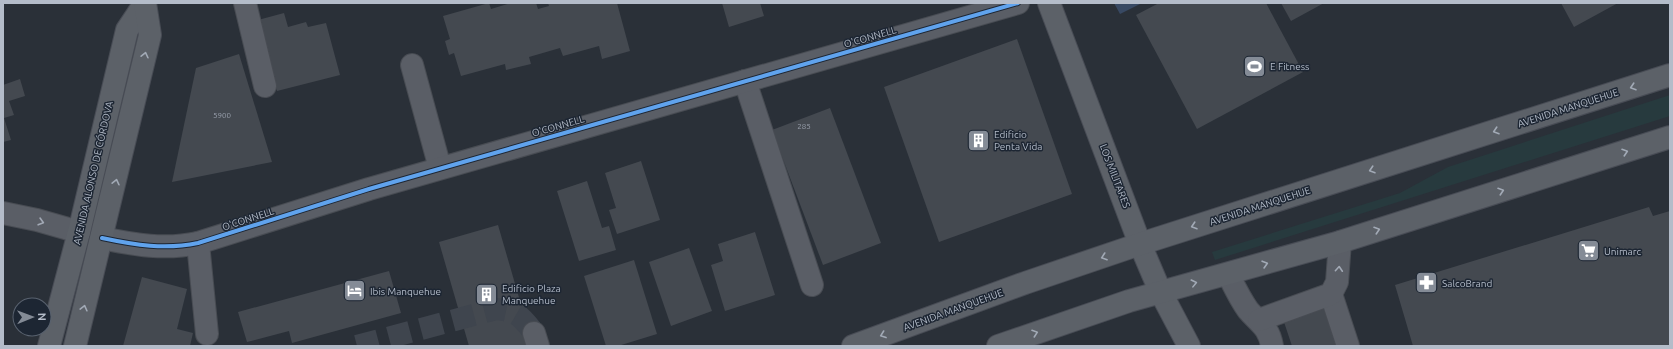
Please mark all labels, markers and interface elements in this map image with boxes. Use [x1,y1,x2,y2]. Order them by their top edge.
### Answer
street label: O'CONNELL [843,24,897,50]
one-way arrow [141,52,149,59]
sports icon: E Fitness [1242,53,1268,79]
place label: E Fitness [1270,61,1309,72]
one-way arrow [1630,82,1637,91]
street label: AVENIDA MANQUEHUE [1516,86,1620,130]
street label: AVENIDA ALONSO DE CÓRDOVA [70,100,115,246]
house number: 5900 [213,111,232,120]
street label: O'CONNELL [531,113,585,139]
house number: 285 [797,122,811,131]
one-way arrow [1492,126,1499,135]
building icon: Edificio Penta Vida [965,127,991,153]
place label: Edificio Penta Vida [994,129,1042,152]
street label: LOS MILITARES [1098,142,1132,210]
one-way arrow [1621,148,1628,156]
one-way arrow [1368,165,1375,174]
one-way arrow [111,179,119,185]
street label: AVENIDA MANQUEHUE [1208,184,1312,228]
one-way arrow [1497,187,1504,196]
street label: O'CONNELL [221,205,275,233]
one-way arrow [37,217,44,226]
one-way arrow [1191,222,1198,230]
one-way arrow [1373,227,1380,235]
supermarket icon: Unimarc [1575,238,1601,264]
place label: Unimarc [1604,246,1642,257]
one-way arrow [1100,252,1107,260]
one-way arrow [1261,260,1268,269]
one-way arrow [1334,266,1343,272]
pharmacy icon: SalcoBrand [1414,270,1440,296]
hotel icon: Ibis Manquehue [341,278,367,304]
place label: SalcoBrand [1442,278,1492,289]
one-way arrow [1190,279,1197,288]
building icon: Edificio Plaza Manquehue [473,281,499,307]
place label: Edificio Plaza Manquehue [502,283,561,306]
place label: Ibis Manquehue [370,286,441,297]
street label: AVENIDA MANQUEHUE [902,287,1005,333]
north arrow [12,297,52,337]
one-way arrow [80,305,88,311]
text: N [36,313,48,321]
one-way arrow [880,330,887,339]
one-way arrow [1032,330,1039,338]

